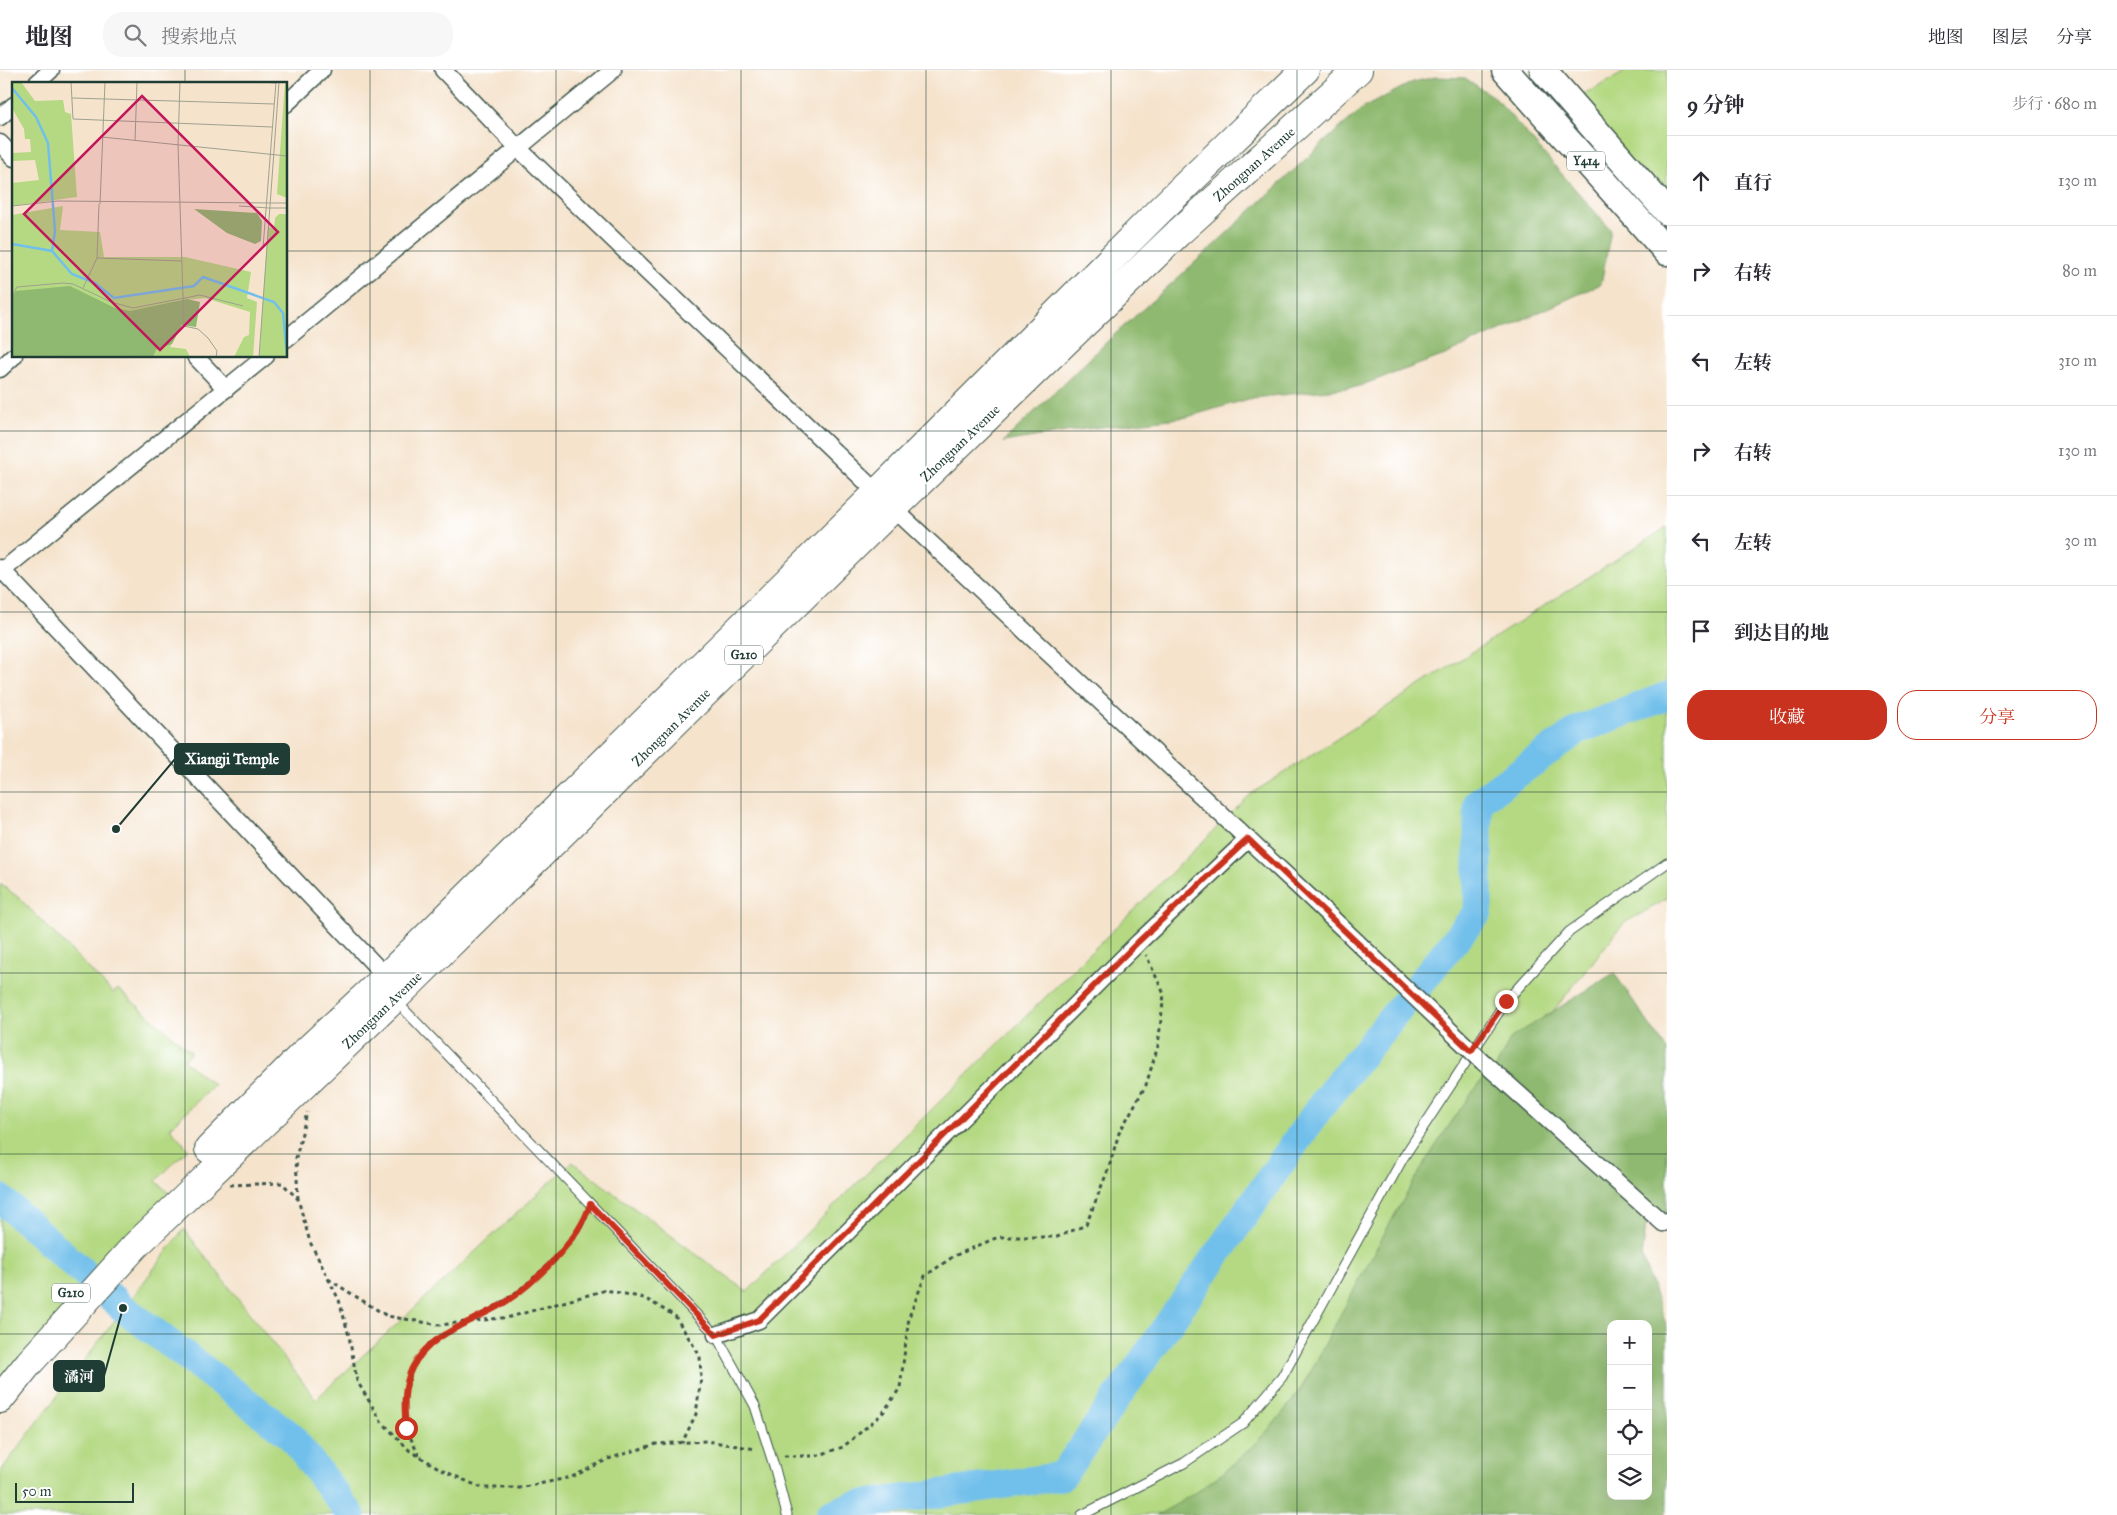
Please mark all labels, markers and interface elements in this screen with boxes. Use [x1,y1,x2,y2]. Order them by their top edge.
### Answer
search box [103,12,453,57]
icon: search [121,21,149,49]
text: 地图 [25,22,73,52]
text: 搜索地点 [161,25,237,48]
text: 地图 [1928,26,1964,48]
text: 图层 [1992,26,2028,48]
text: 分享 [2056,26,2092,48]
inset map [12,82,288,358]
text: 9 分钟 [1687,92,1745,118]
text: 步行 · 680 m [2012,94,2097,113]
street label: Zhongnan Avenue [1210,123,1299,205]
road number: Y414 [1567,152,1605,170]
icon: ahead [1687,167,1715,195]
text: 直行 [1734,171,1772,194]
text: 130 m [2058,171,2097,190]
icon: right [1687,257,1715,285]
text: 右转 [1734,261,1772,284]
text: 80 m [2062,261,2097,280]
icon: left [1687,347,1715,375]
text: 左转 [1734,351,1772,374]
text: 310 m [2058,351,2097,370]
street label: Zhongnan Avenue [917,401,1004,486]
icon: right [1687,437,1715,465]
text: 右转 [1734,441,1772,464]
text: 130 m [2058,441,2097,460]
icon: left [1687,527,1715,555]
text: 左转 [1734,531,1772,554]
text: 30 m [2064,531,2097,550]
icon: arrive [1687,617,1715,645]
text: 到达目的地 [1734,621,1829,644]
road number: G210 [725,646,763,664]
street label: Zhongnan Avenue [629,685,714,770]
button: 收藏 [1687,690,1887,740]
button: 分享 [1897,690,2097,740]
callout: Xiangji Temple [175,744,289,774]
text: Xiangji Temple [184,750,280,769]
street label: Zhongnan Avenue [339,968,426,1053]
route end [1495,990,1518,1013]
road number: G210 [52,1284,90,1302]
map controls [1607,1320,1652,1500]
button: + [1607,1320,1652,1365]
callout: 潏河 [54,1361,104,1391]
button: − [1607,1365,1652,1410]
text: 潏河 [64,1368,94,1386]
button: locate [1607,1410,1652,1455]
route start [395,1417,418,1440]
button: layers [1607,1455,1652,1500]
scale bar [15,1480,134,1503]
text: 50 m [22,1483,51,1500]

